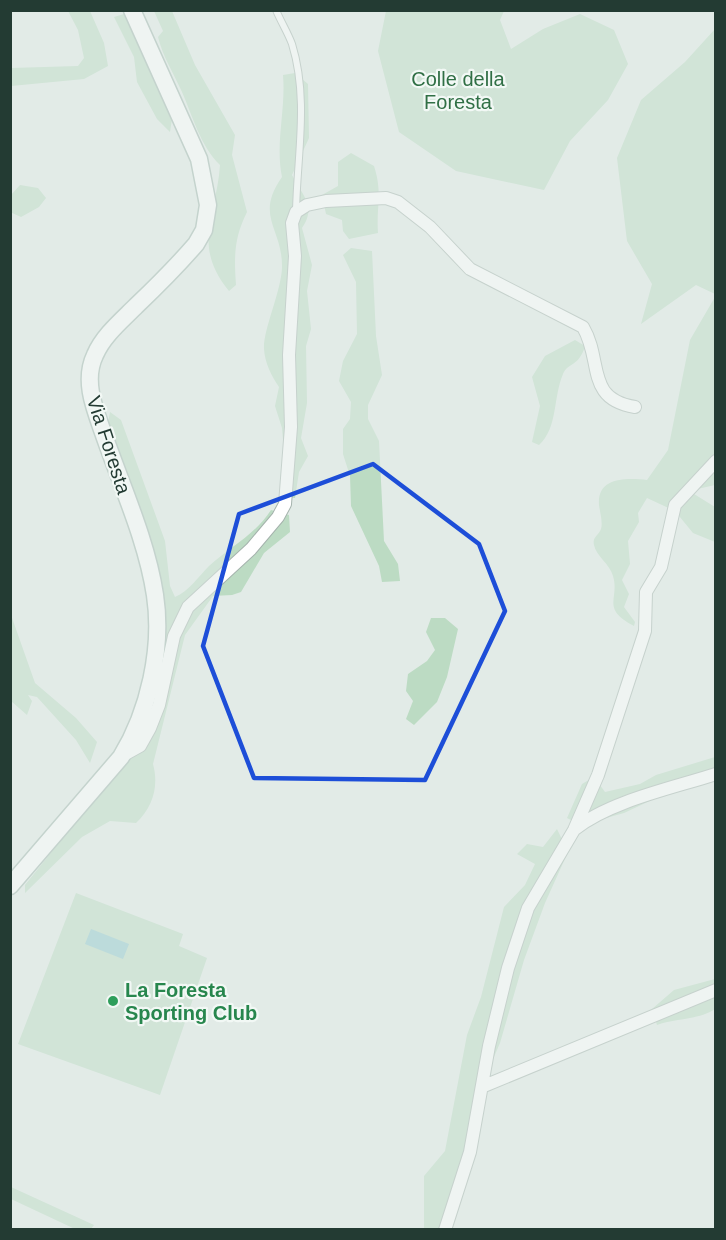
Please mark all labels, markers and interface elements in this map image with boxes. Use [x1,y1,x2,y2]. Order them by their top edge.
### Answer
park label: Colle della Foresta [411,68,506,113]
street label: Via Foresta [83,393,135,498]
place label: La Foresta Sporting Club [125,979,257,1024]
marker: La Foresta Sporting Club [106,994,120,1008]

